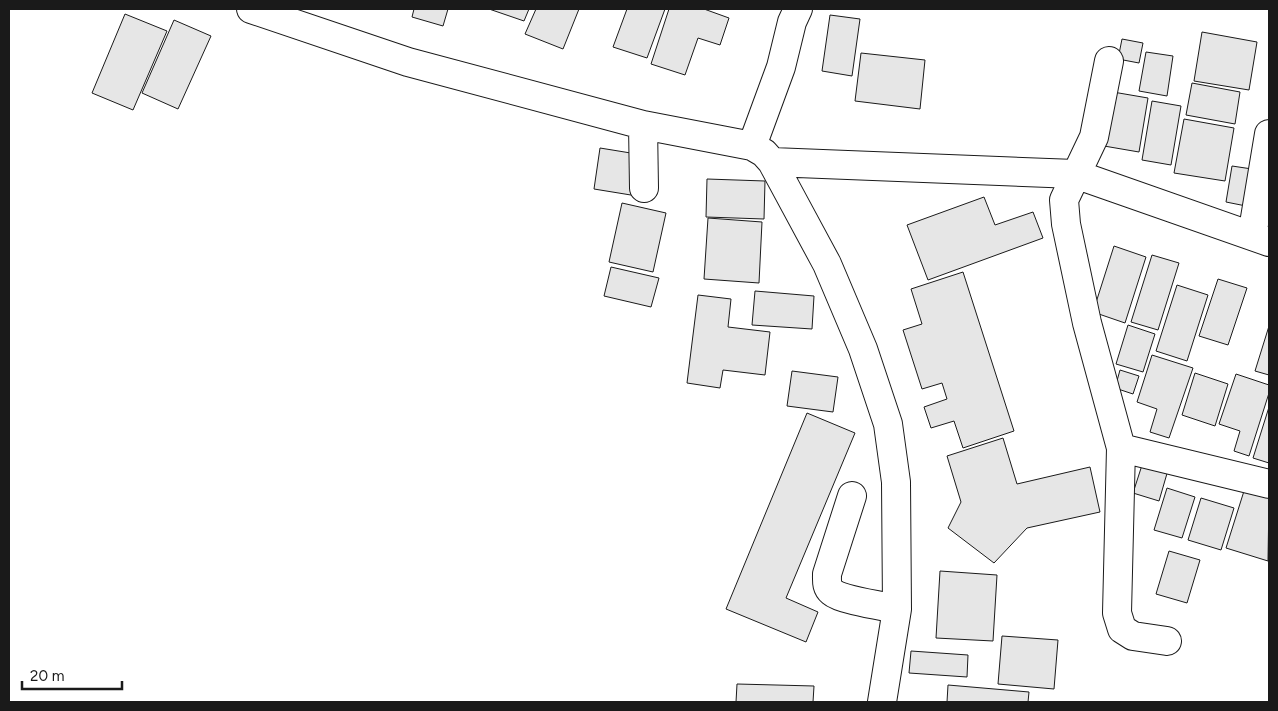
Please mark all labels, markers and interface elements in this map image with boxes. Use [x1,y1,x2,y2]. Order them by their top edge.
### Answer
scale bar [22,658,122,690]
text: 20 m [30,667,64,685]

